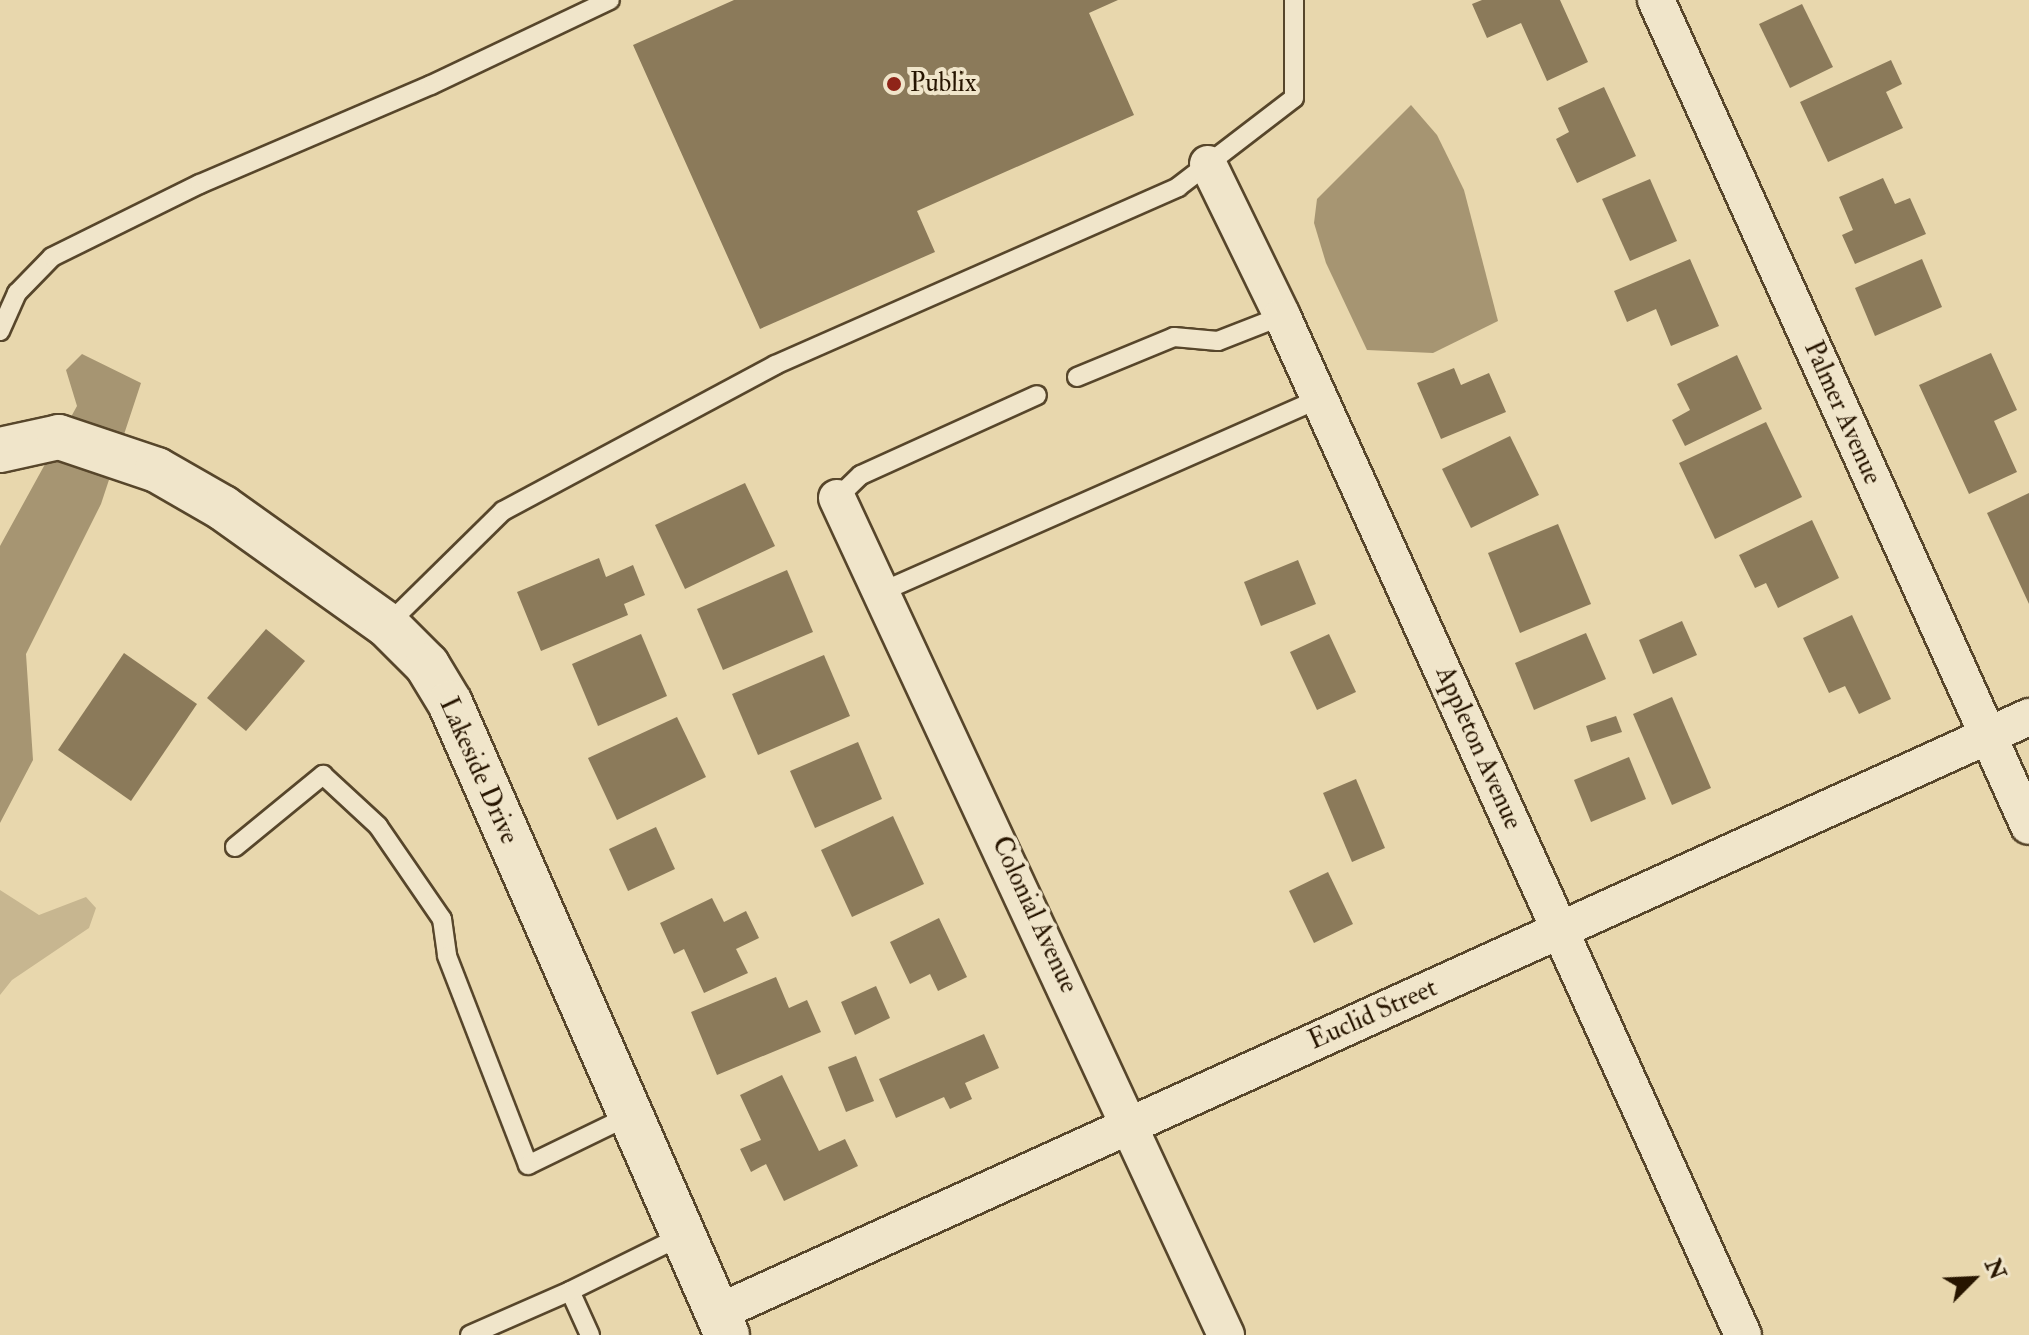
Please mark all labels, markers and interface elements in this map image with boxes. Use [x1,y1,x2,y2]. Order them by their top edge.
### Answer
place label: Publix [910,68,976,100]
marker: Publix [885,75,903,93]
street label: Palmer Avenue [1797,337,1887,489]
street label: Appleton Avenue [1428,662,1528,834]
street label: Lakeside Drive [432,693,524,849]
street label: Colonial Avenue [984,832,1084,998]
street label: Euclid Street [1304,973,1442,1057]
north arrow [1933,1239,2013,1319]
text: N [1978,1255,2012,1284]

